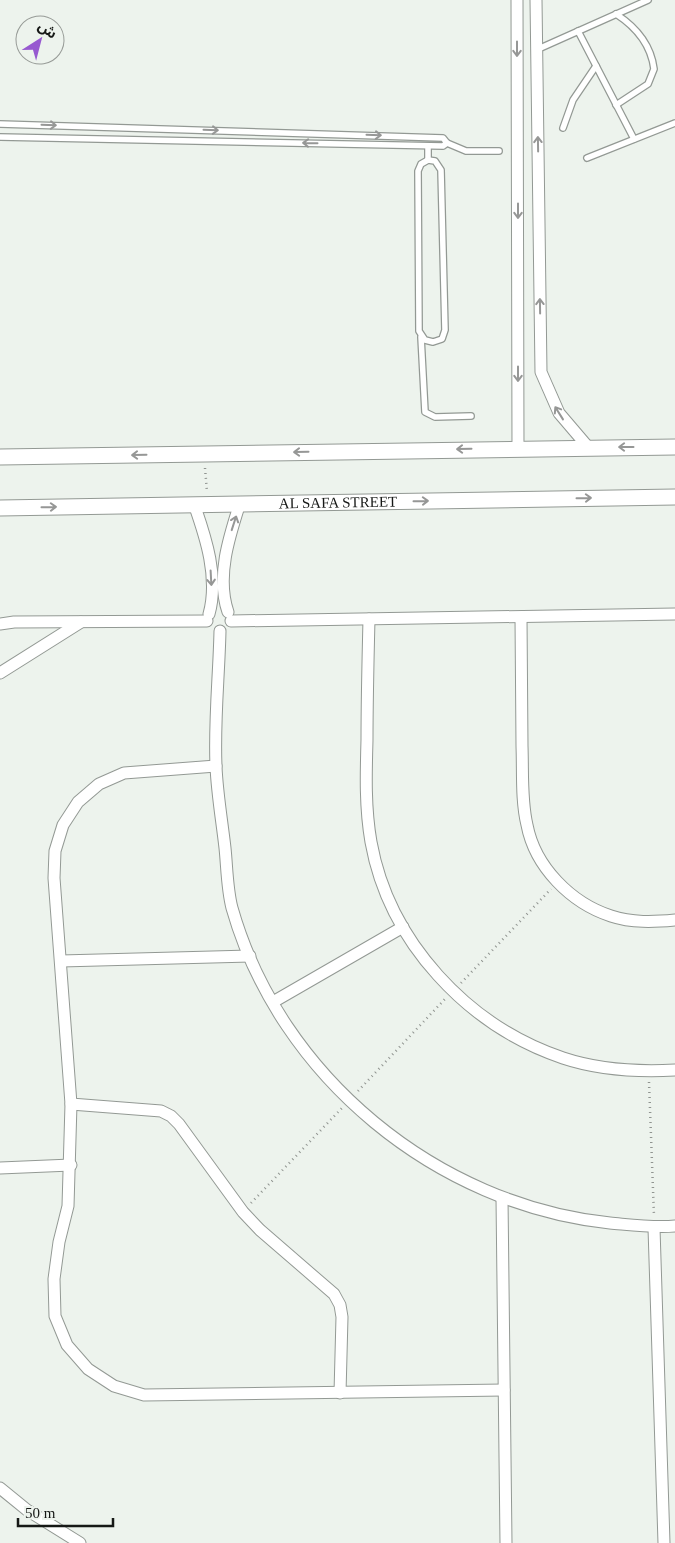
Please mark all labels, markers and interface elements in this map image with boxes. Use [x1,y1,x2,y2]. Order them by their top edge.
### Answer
north arrow [15,15,65,65]
text: ش [35,18,60,42]
one-way arrow [512,40,522,56]
one-way arrow [40,121,56,130]
one-way arrow [203,126,219,135]
one-way arrow [365,131,381,140]
one-way arrow [533,136,543,152]
one-way arrow [302,138,318,148]
one-way arrow [513,202,523,219]
one-way arrow [535,298,545,314]
one-way arrow [513,365,523,381]
one-way arrow [554,406,565,420]
one-way arrow [619,442,635,452]
one-way arrow [456,444,472,454]
one-way arrow [294,447,310,456]
one-way arrow [131,450,147,459]
one-way arrow [575,493,591,503]
street label: AL SAFA STREET [279,494,397,511]
one-way arrow [413,496,429,505]
one-way arrow [40,502,56,512]
one-way arrow [230,515,239,531]
one-way arrow [206,570,215,586]
scale bar [18,1496,112,1528]
text: 50 m [25,1505,56,1521]

